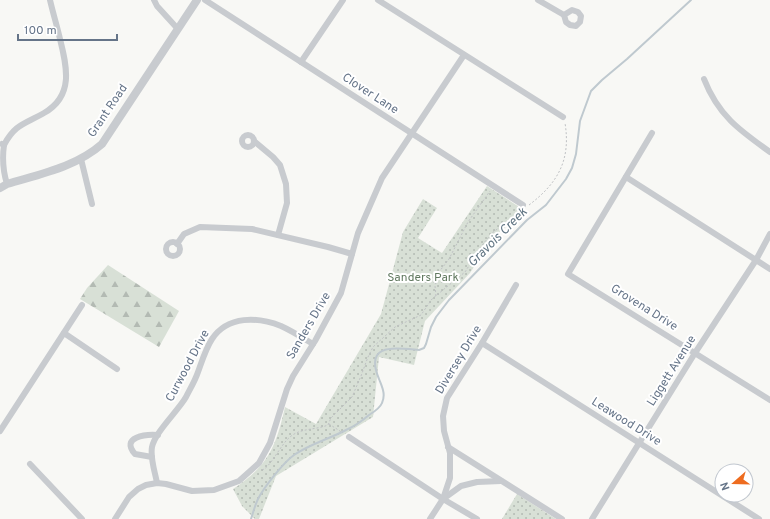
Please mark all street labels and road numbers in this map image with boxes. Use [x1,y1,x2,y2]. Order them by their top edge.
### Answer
street label: Clover Lane [339,70,401,118]
street label: Grant Road [84,81,132,141]
street label: Grovena Drive [607,281,681,335]
street label: Sanders Drive [283,289,335,363]
street label: Diversey Drive [432,323,486,397]
street label: Curwood Drive [162,327,214,405]
street label: Liggett Avenue [644,332,700,410]
street label: Leawood Drive [588,394,664,450]

